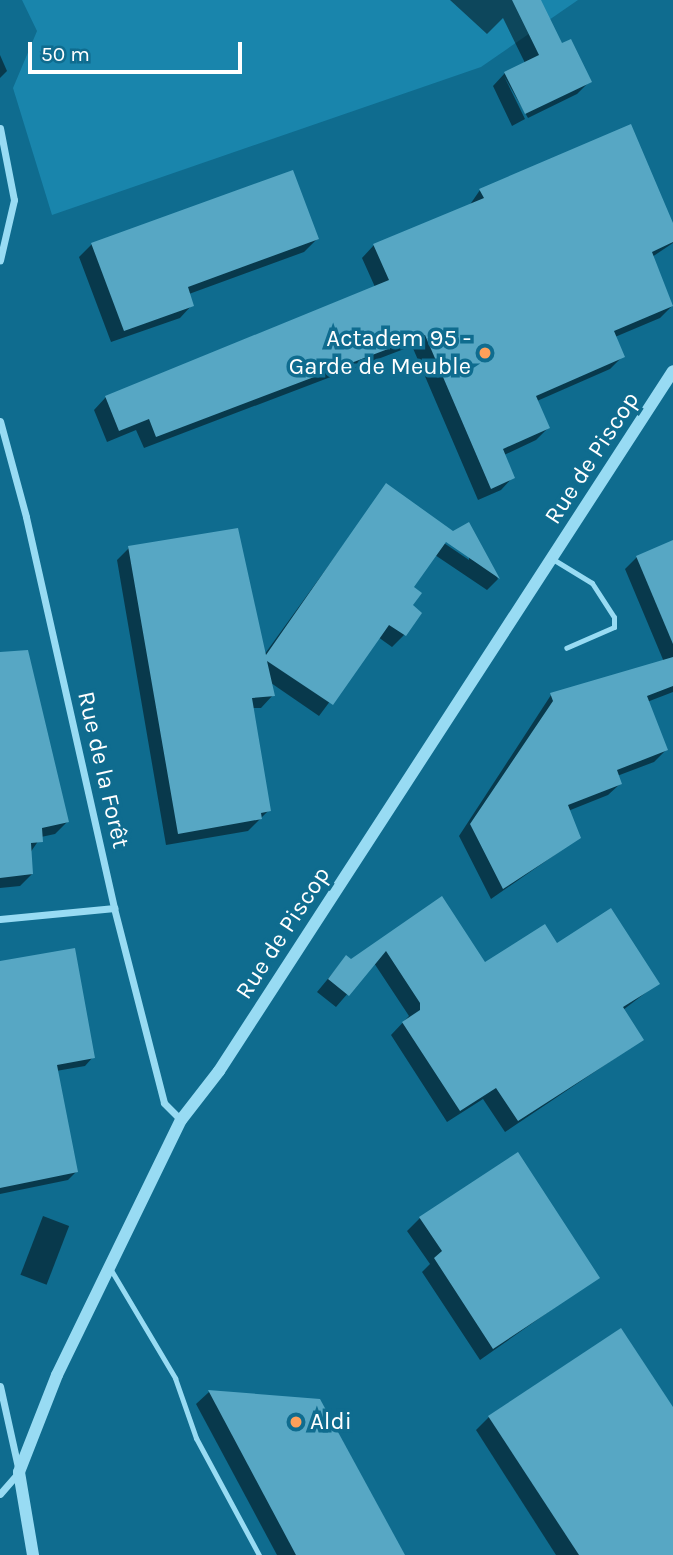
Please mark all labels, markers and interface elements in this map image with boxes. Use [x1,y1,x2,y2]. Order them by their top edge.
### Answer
scale bar [32,28,245,72]
text: 50 m [41,42,90,66]
place label: Actadem 95 - Garde de Meuble [289,325,471,381]
marker: Actadem 95 - Garde de Meuble [477,345,493,361]
street label: Rue de Piscop [539,386,645,530]
street label: Rue de la Forêt [71,689,135,851]
street label: Rue de Piscop [230,861,336,1005]
place label: Aldi [310,1408,352,1436]
marker: Aldi [288,1414,304,1430]

